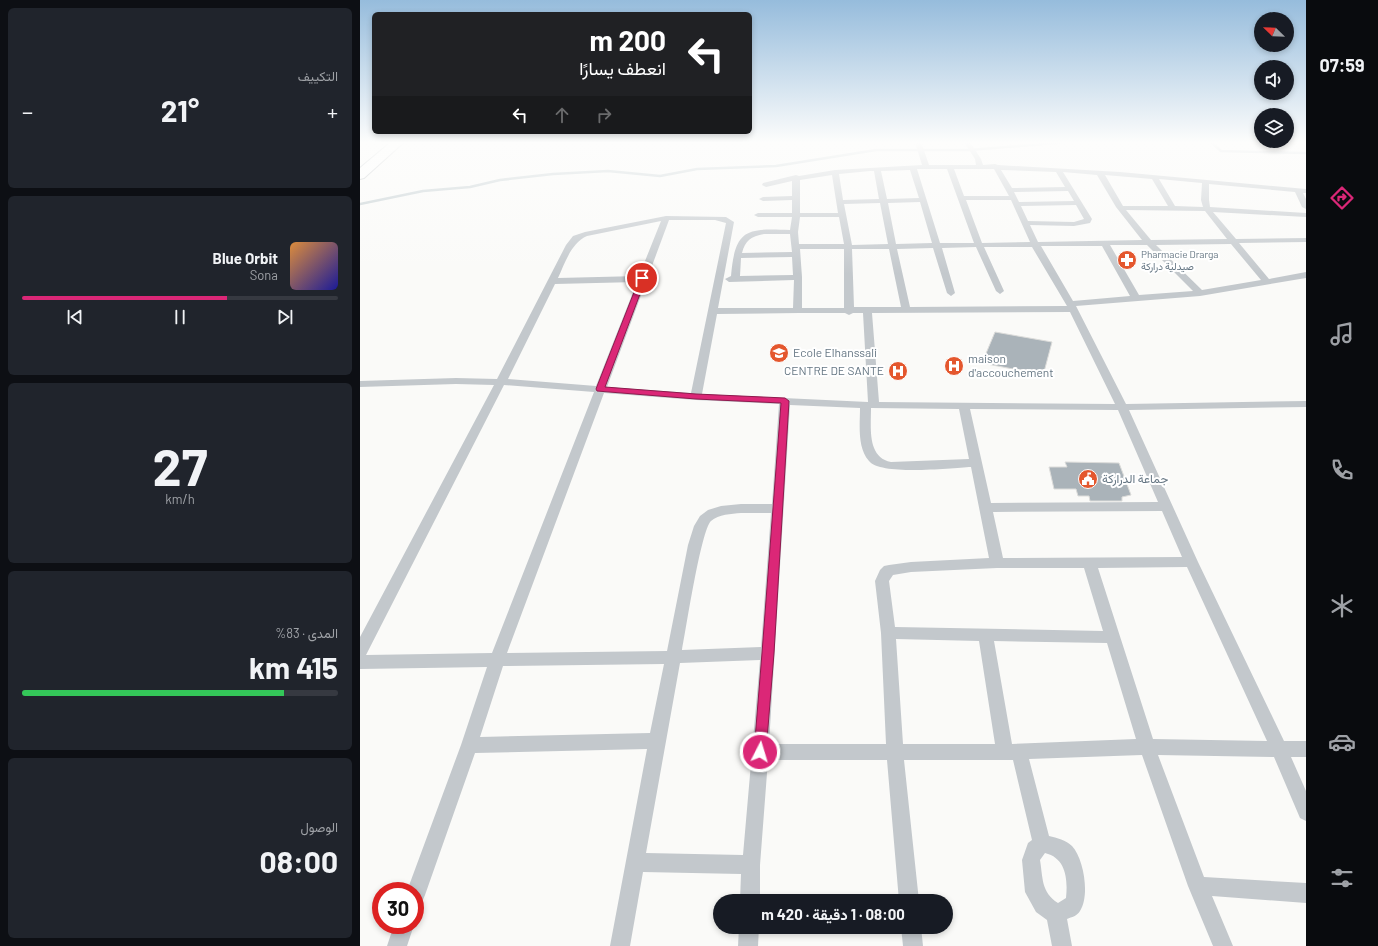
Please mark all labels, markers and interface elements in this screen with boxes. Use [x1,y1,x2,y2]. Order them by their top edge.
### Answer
north arrow [1254,12,1294,52]
map controls [1254,12,1294,148]
text: 200 m [589,23,666,57]
icon: left [680,28,732,80]
text: 07:59 [1320,54,1365,76]
text: انعطف يسارًا [579,57,666,79]
button: sound [1254,60,1294,100]
text: التكييف [298,68,338,84]
text: 21° [161,92,199,128]
text: − [22,98,33,124]
text: + [327,98,338,124]
icon: left [509,104,531,126]
icon: ahead [551,104,573,126]
icon: right [593,104,615,126]
button: layers [1254,108,1294,148]
icon: directions [1328,184,1356,212]
place label: Pharmacie Drarga صيدلية دراركة [1141,248,1218,273]
text: Blue Orbit [213,249,278,267]
pharmacy icon: Pharmacie Drarga صيدلية دراركة [1116,249,1138,271]
pin [625,261,659,295]
text: Sona [250,267,278,283]
icon: arrive [631,267,653,289]
icon: previous [64,306,86,328]
icon: pause [169,306,191,328]
icon: next [274,306,296,328]
icon: music [1328,320,1356,348]
school or university icon: Ecole Elhanssali [768,342,790,364]
place label: Ecole Elhanssali [793,345,877,359]
place label: maison d'accouchement [968,351,1054,379]
hospital icon: maison d'accouchement [943,355,965,377]
hospital icon: CENTRE DE SANTE [887,360,909,382]
place label: CENTRE DE SANTE [784,363,884,377]
text: 27 [153,434,207,496]
icon: phone [1328,456,1356,484]
public building icon: جماعة الدراركة [1077,468,1099,490]
place label: جماعة الدراركة [1102,471,1168,487]
text: km/h [165,491,195,507]
icon: climate [1328,592,1356,620]
text: المدى · 83% [275,625,338,641]
text: 415 km [249,649,338,685]
icon: car [1328,728,1356,756]
position arrow [739,731,781,773]
text: الوصول [300,819,338,835]
text: 08:00 [260,843,338,879]
icon: filters [1328,864,1356,892]
speed limit sign: 30 [372,882,424,934]
text: 08:00 · 1 دقيقة · 420 m [761,905,905,923]

